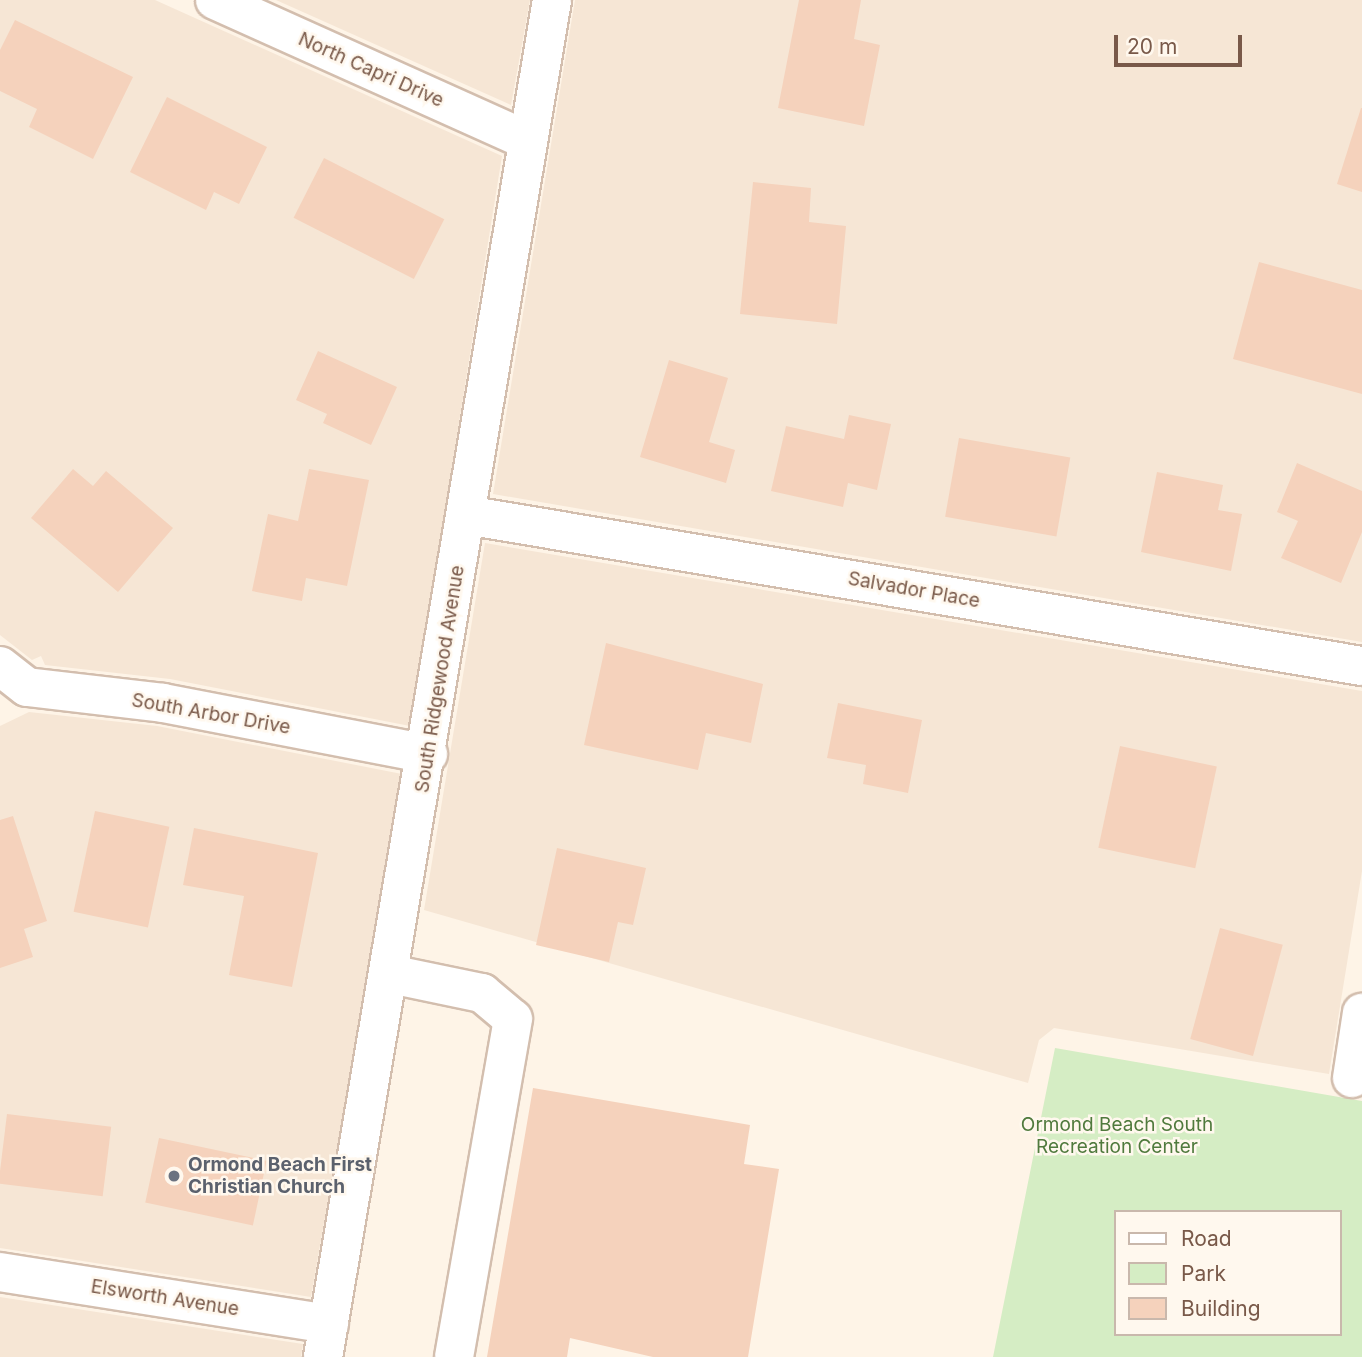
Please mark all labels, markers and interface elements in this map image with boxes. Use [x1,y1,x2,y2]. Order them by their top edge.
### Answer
scale bar [1117,21,1245,65]
street label: North Capri Drive [295,28,447,112]
text: 20 m [1127,34,1177,59]
street label: South Ridgewood Avenue [411,564,469,794]
street label: Salvador Place [846,567,982,613]
street label: South Arbor Drive [130,689,292,739]
park label: Ormond Beach South Recreation Center [1021,1114,1213,1158]
place label: Ormond Beach First Christian Church [188,1154,372,1198]
marker: Ormond Beach First Christian Church [166,1168,182,1184]
legend [1114,1210,1341,1336]
text: Road [1181,1226,1232,1251]
text: Park [1181,1261,1226,1286]
street label: Elsworth Avenue [89,1275,241,1321]
text: Building [1181,1296,1261,1321]

